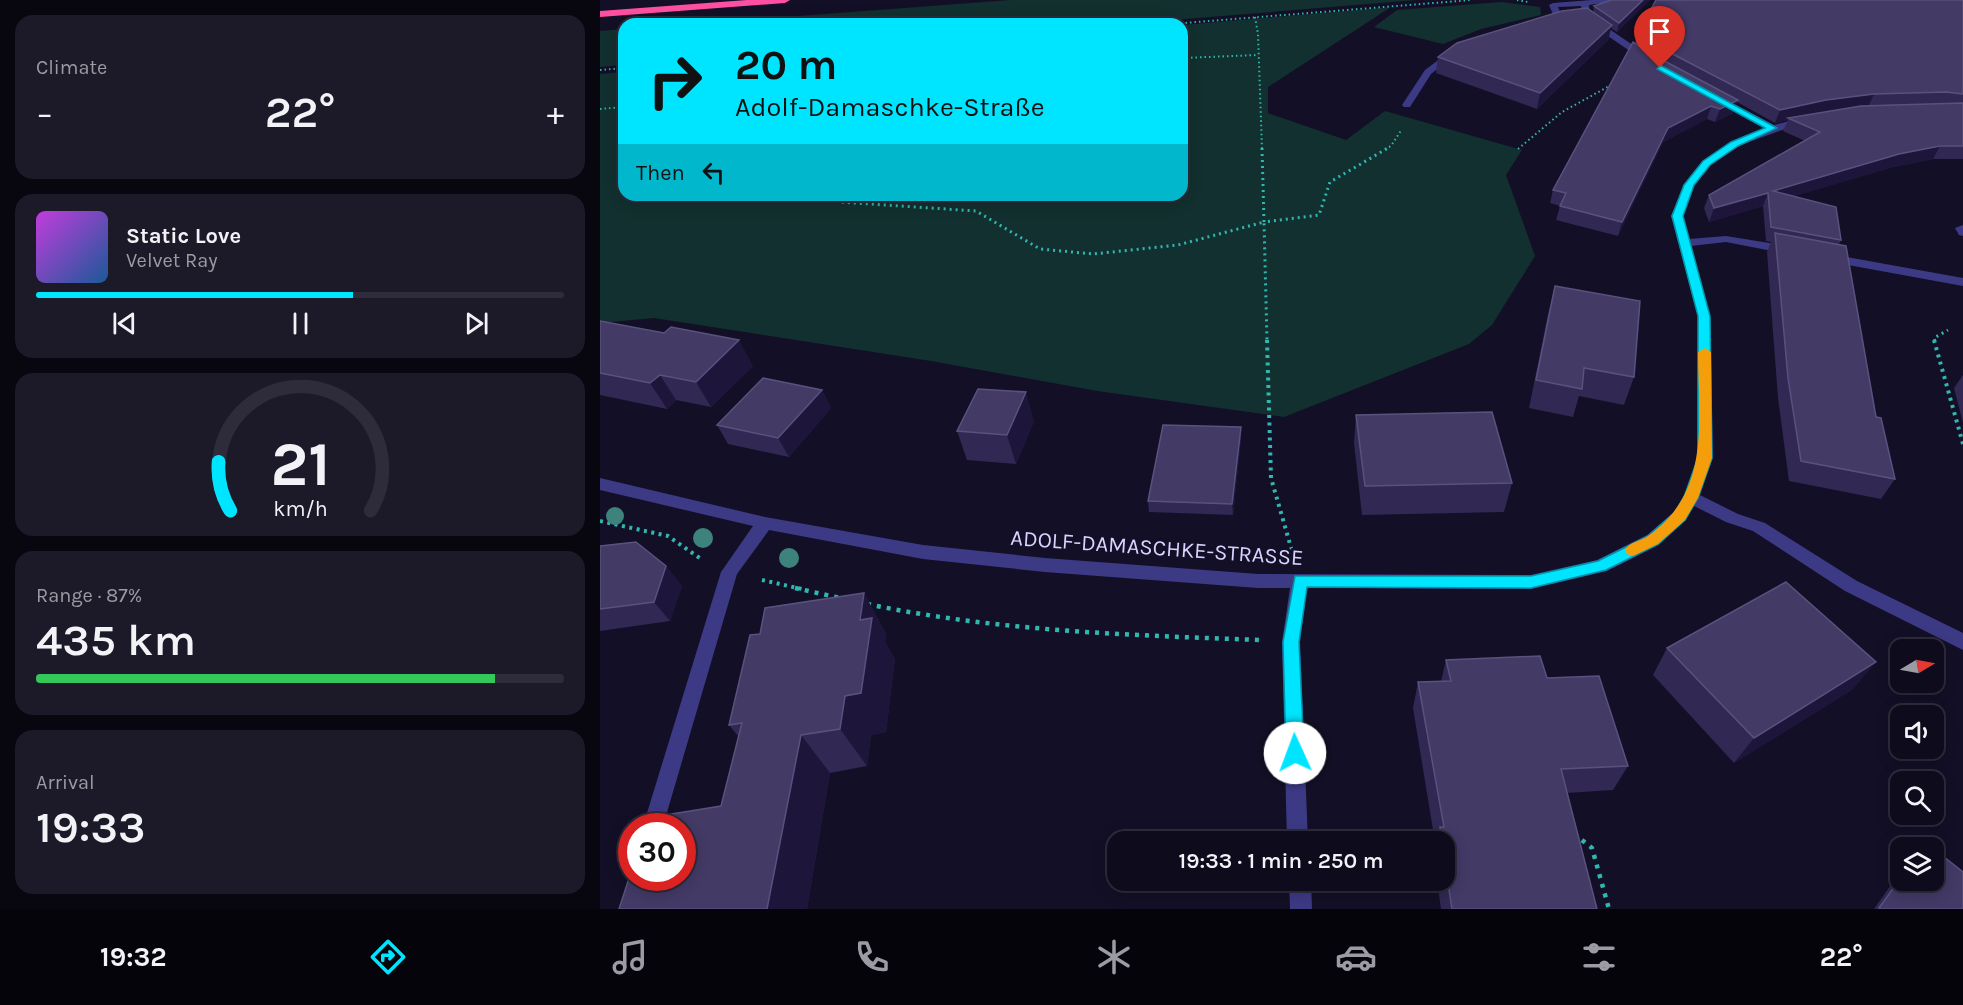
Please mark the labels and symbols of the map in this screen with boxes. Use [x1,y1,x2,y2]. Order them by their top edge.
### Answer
pin [1634,6,1685,68]
street label: ADOLF-DAMASCHKE-STRASSE [1010,525,1304,571]
north arrow [1890,639,1944,693]
position arrow [1263,721,1327,785]
speed limit sign: 30 [618,813,696,891]

